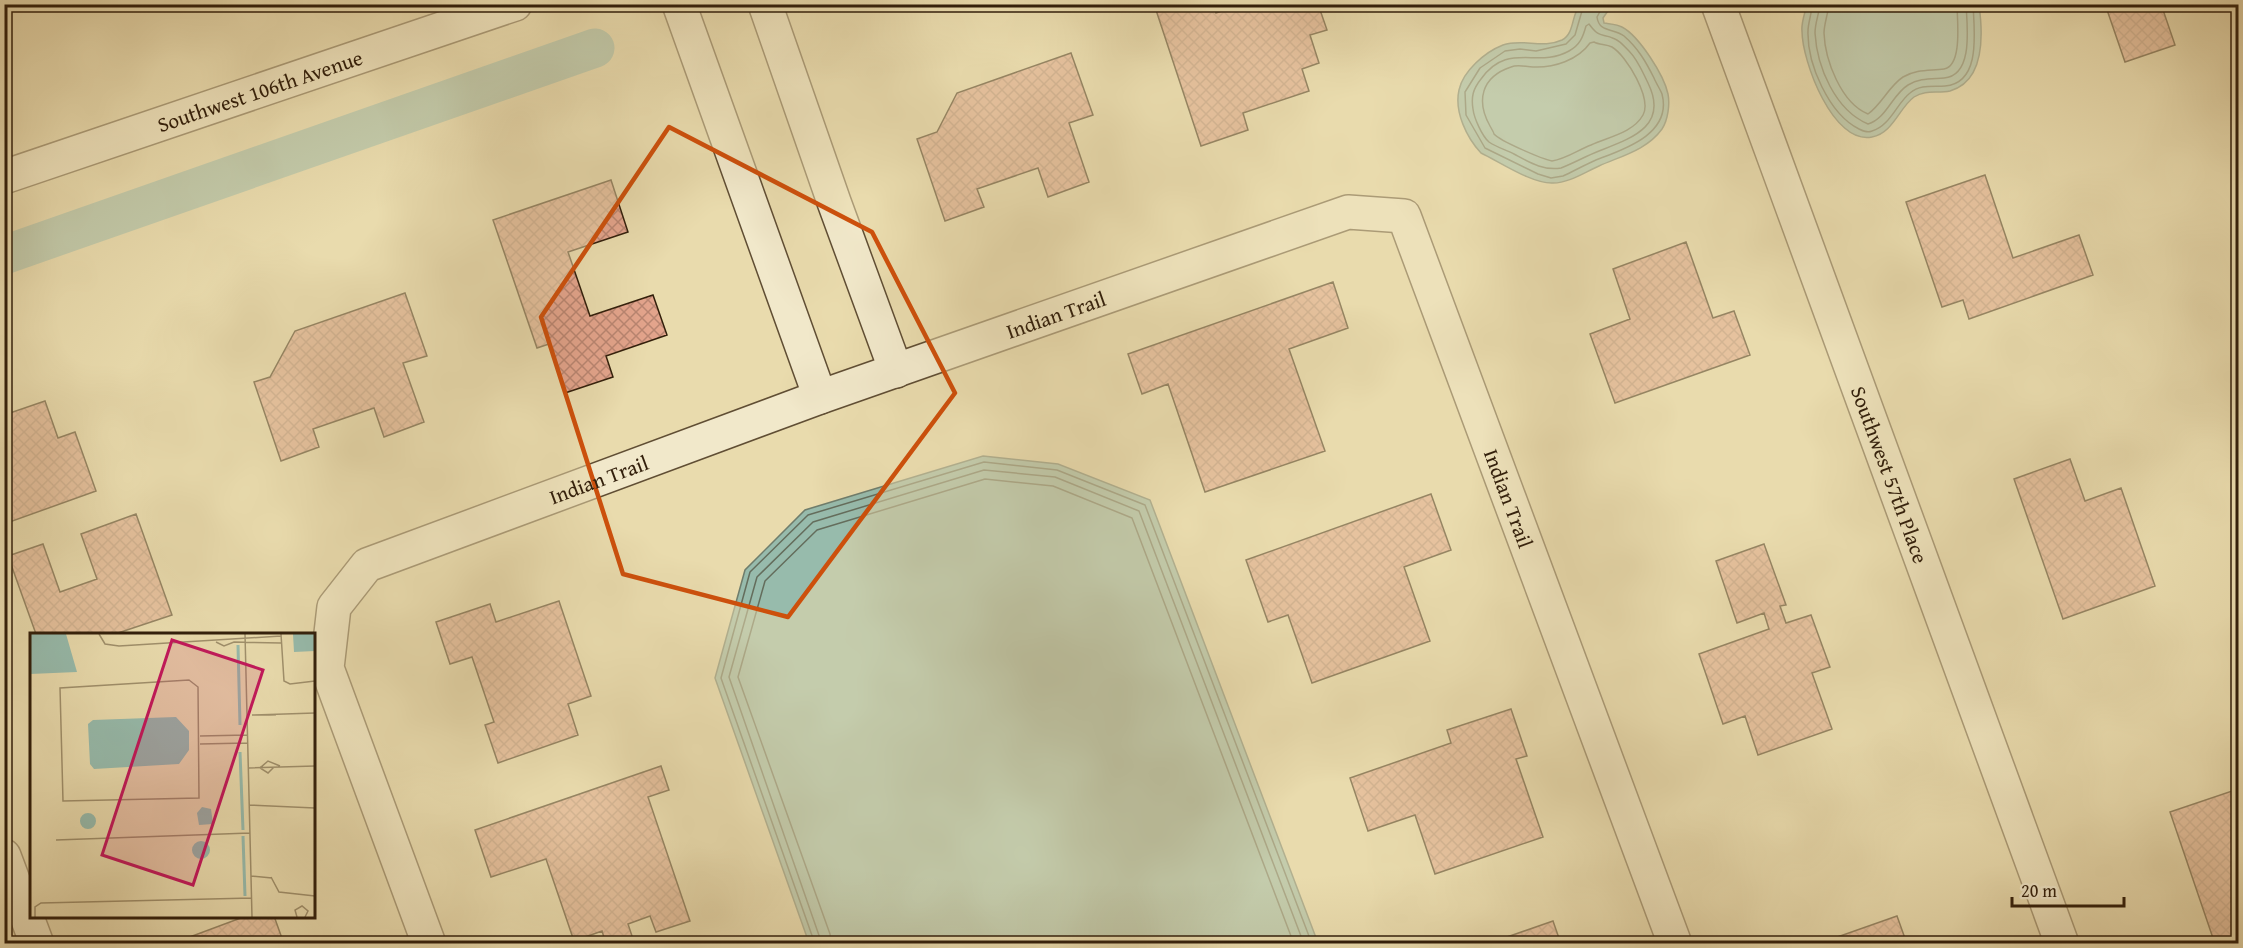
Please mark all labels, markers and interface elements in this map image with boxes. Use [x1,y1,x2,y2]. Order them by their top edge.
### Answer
street label: Southwest 106th Avenue [153,41,367,140]
street label: Indian Trail [1002,283,1110,346]
street label: Southwest 57th Place [1844,381,1937,568]
street label: Indian Trail [1476,444,1542,552]
street label: Indian Trail [545,447,653,512]
inset map [30,633,315,918]
scale bar [2012,870,2124,908]
text: 20 m [2021,877,2057,904]

